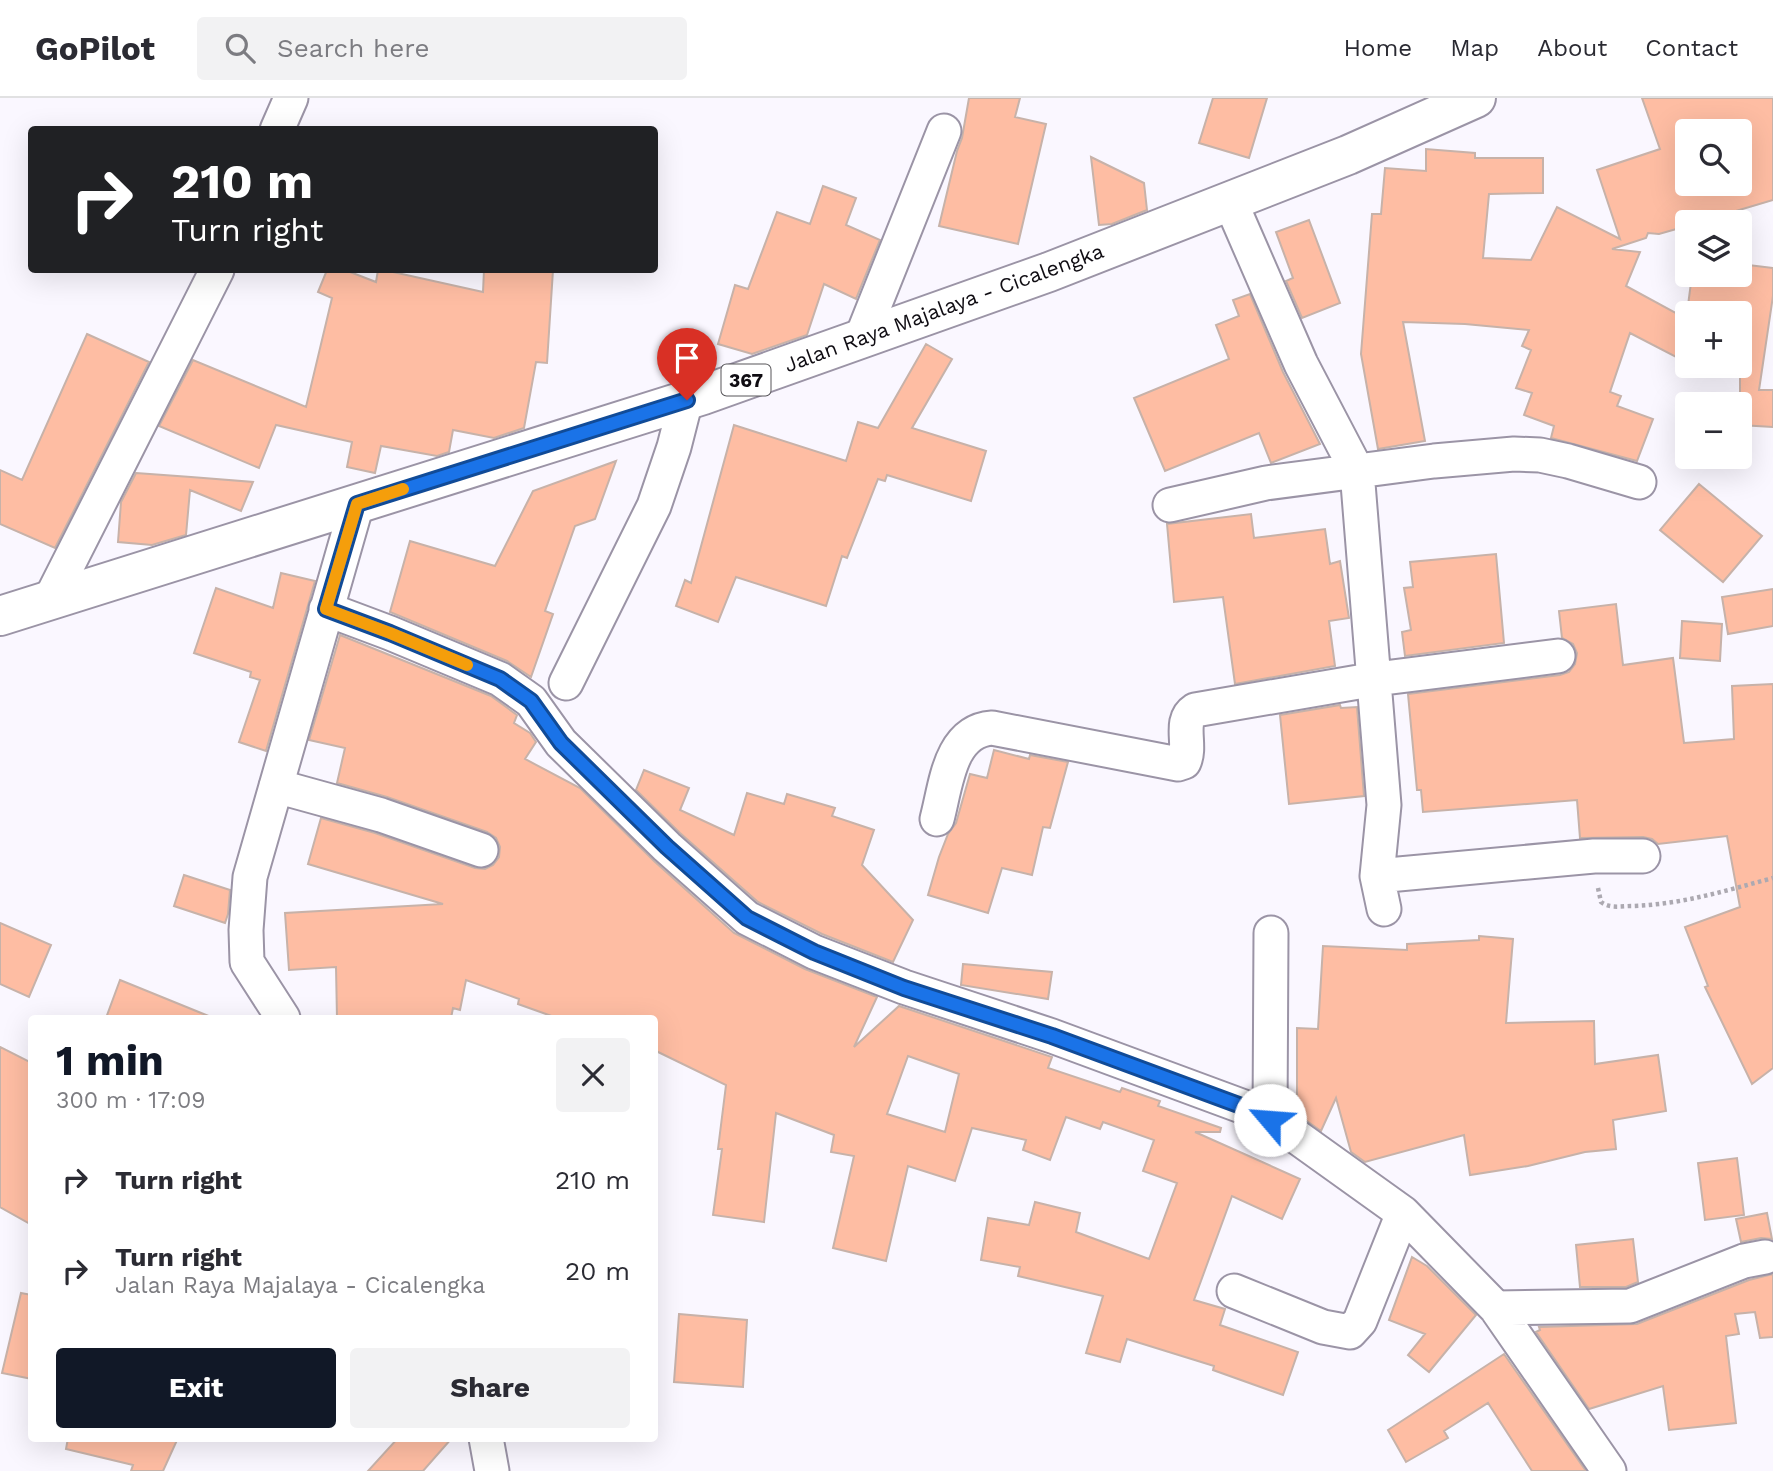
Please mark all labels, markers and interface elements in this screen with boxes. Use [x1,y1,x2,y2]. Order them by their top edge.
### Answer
search box [197,17,687,80]
text: GoPilot [35,29,155,68]
icon: search [221,29,259,67]
text: Search here [277,33,429,63]
text: Home [1344,34,1412,62]
text: Map [1450,34,1499,62]
text: About [1537,34,1607,62]
text: Contact [1645,34,1738,62]
map controls [1675,119,1752,469]
button: search [1675,119,1752,196]
text: 210 m [171,152,313,210]
icon: right [56,154,147,245]
button: layers [1675,210,1752,287]
text: Turn right [171,211,323,249]
street label: Jalan Raya Majalaya - Cicalengka [781,238,1107,377]
button: + [1675,301,1752,378]
pin [657,328,717,400]
icon: arrive [668,339,706,377]
road number: 367 [722,364,770,396]
button: − [1675,392,1752,469]
text: 1 min [56,1036,164,1085]
button: close [556,1038,630,1112]
position arrow [1233,1083,1307,1157]
text: 300 m · 17:09 [56,1087,205,1114]
icon: right [56,1161,94,1199]
text: Turn right [115,1165,242,1195]
text: 210 m [555,1165,630,1195]
text: Turn right [115,1242,242,1272]
icon: right [56,1252,94,1290]
text: 20 m [565,1256,630,1286]
text: Jalan Raya Majalaya - Cicalengka [115,1272,485,1299]
button: Exit [56,1348,336,1428]
button: Share [350,1348,630,1428]

